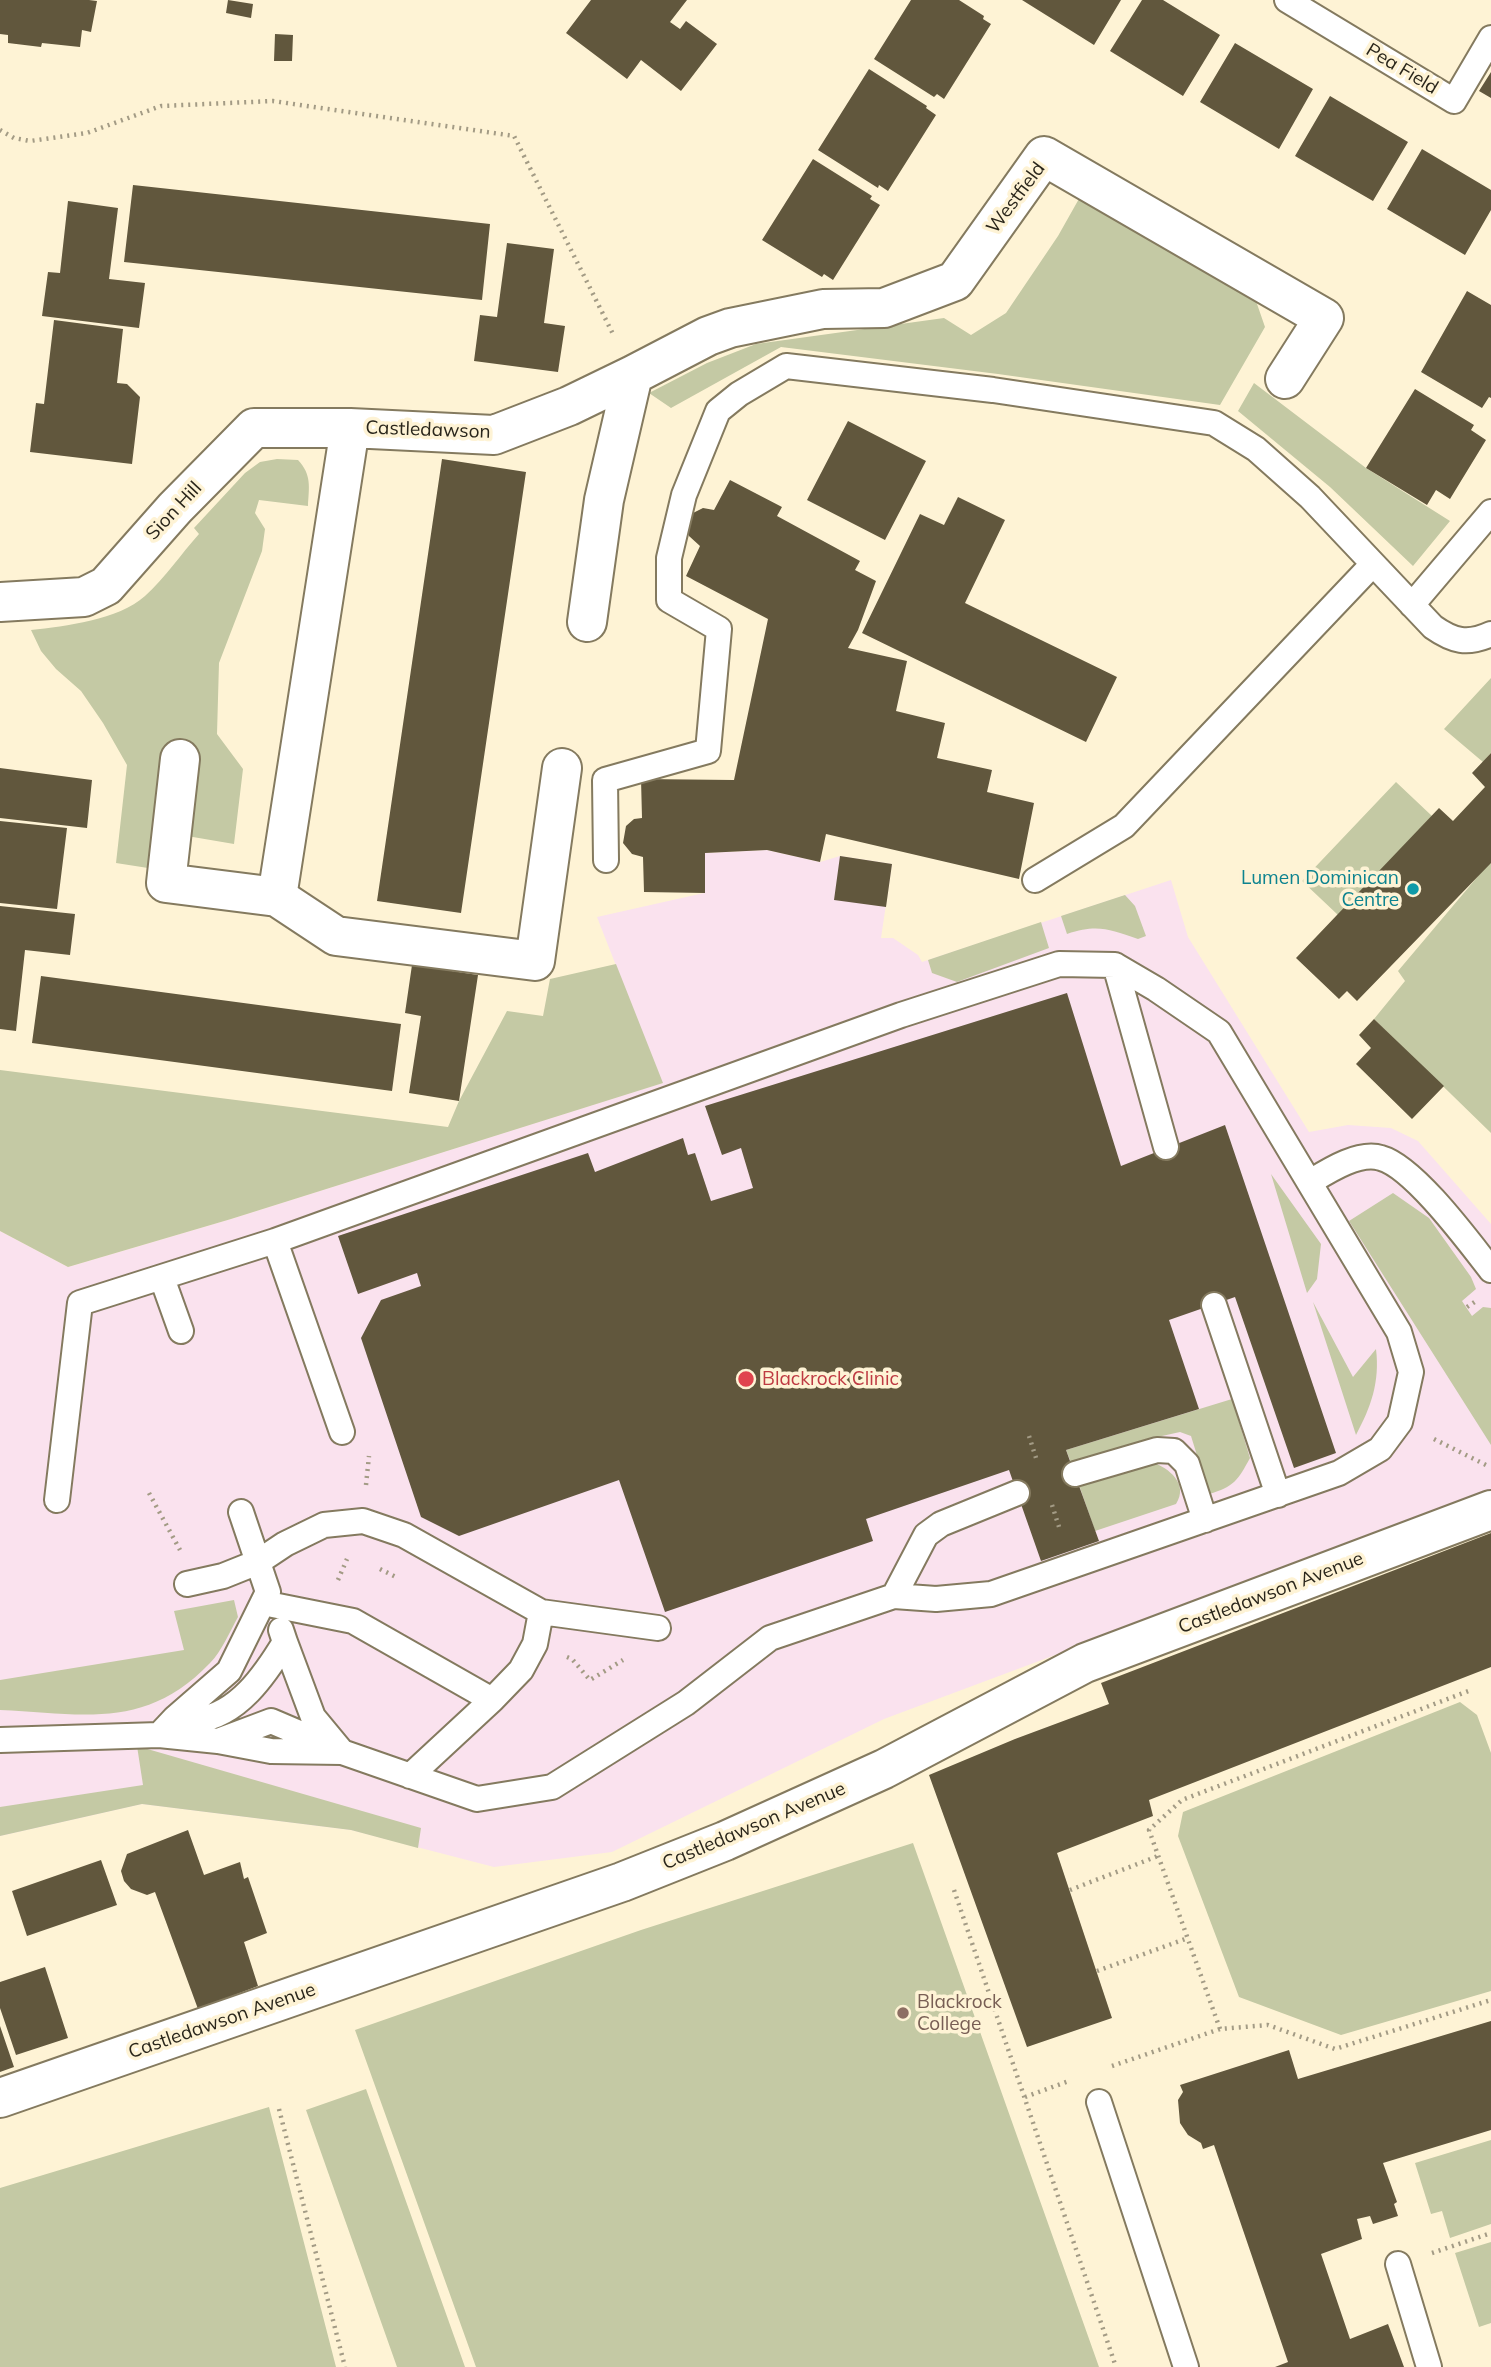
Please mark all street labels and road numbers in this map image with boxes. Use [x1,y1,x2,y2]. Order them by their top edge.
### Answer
street label: Pea Field [1362,39,1442,99]
street label: Westfield [982,158,1050,238]
street label: Castledawson [365,416,491,444]
street label: Sion Hill [141,477,207,545]
street label: Castledawson Avenue [1175,1547,1367,1639]
street label: Castledawson Avenue [659,1777,849,1875]
street label: Castledawson Avenue [125,1978,319,2064]

